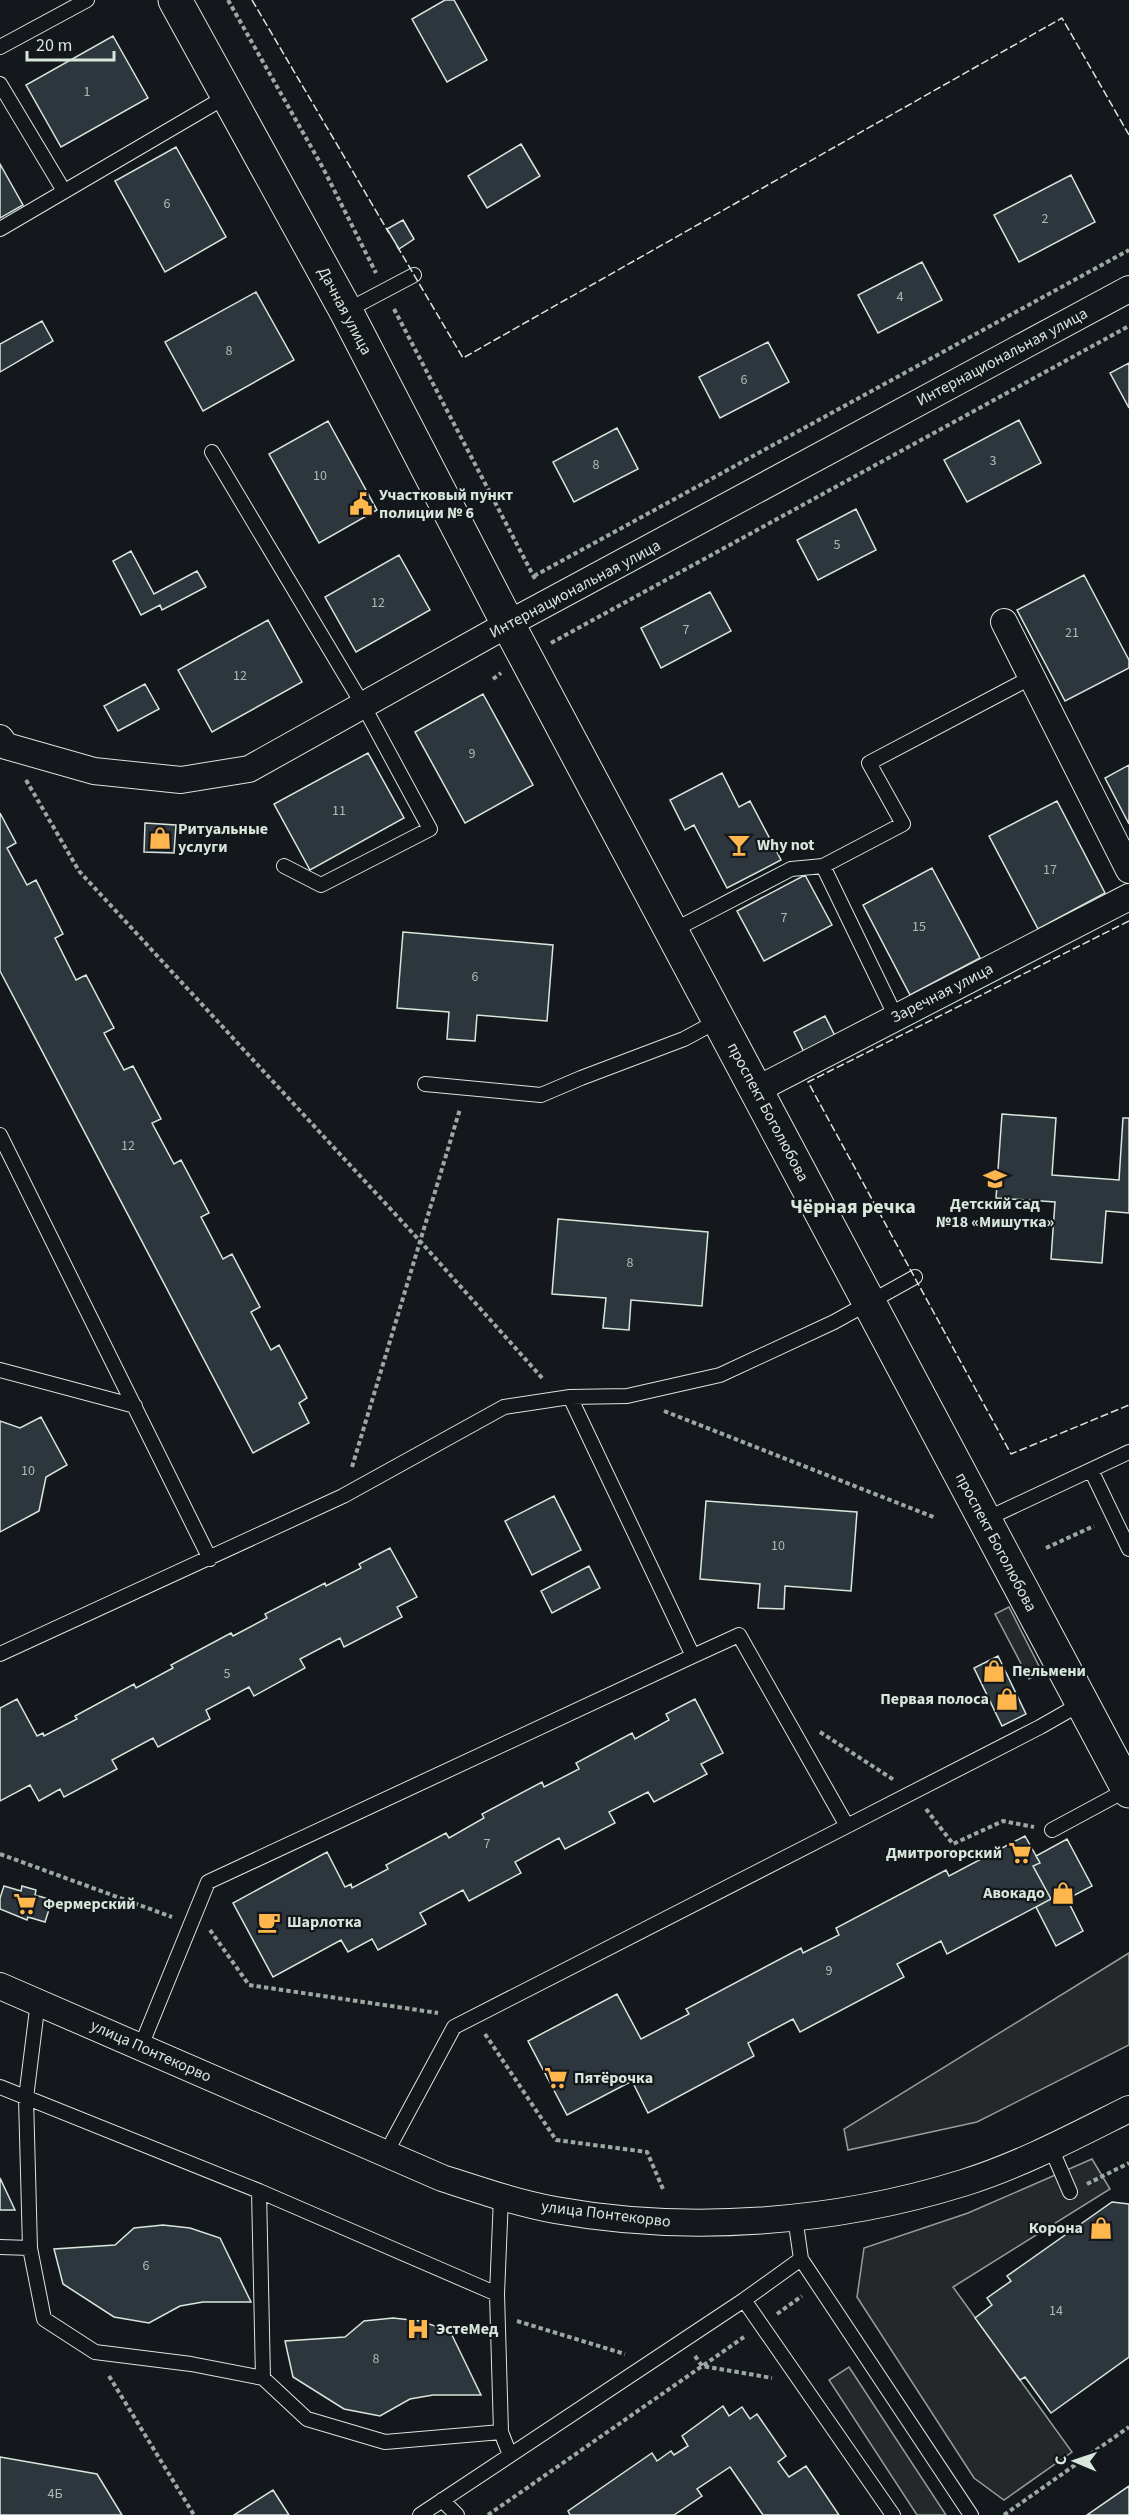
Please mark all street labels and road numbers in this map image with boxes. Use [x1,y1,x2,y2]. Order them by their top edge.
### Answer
street label: Дачная улица [313,263,377,359]
street label: Интернациональная улица [913,302,1091,412]
street label: Интернациональная улица [486,534,664,644]
street label: Заречная улица [887,958,997,1028]
street label: проспект Боголюбова [722,1038,814,1186]
street label: проспект Боголюбова [950,1468,1042,1616]
street label: улица Понтекорво [87,2014,215,2088]
street label: улица Понтекорво [540,2195,672,2233]

